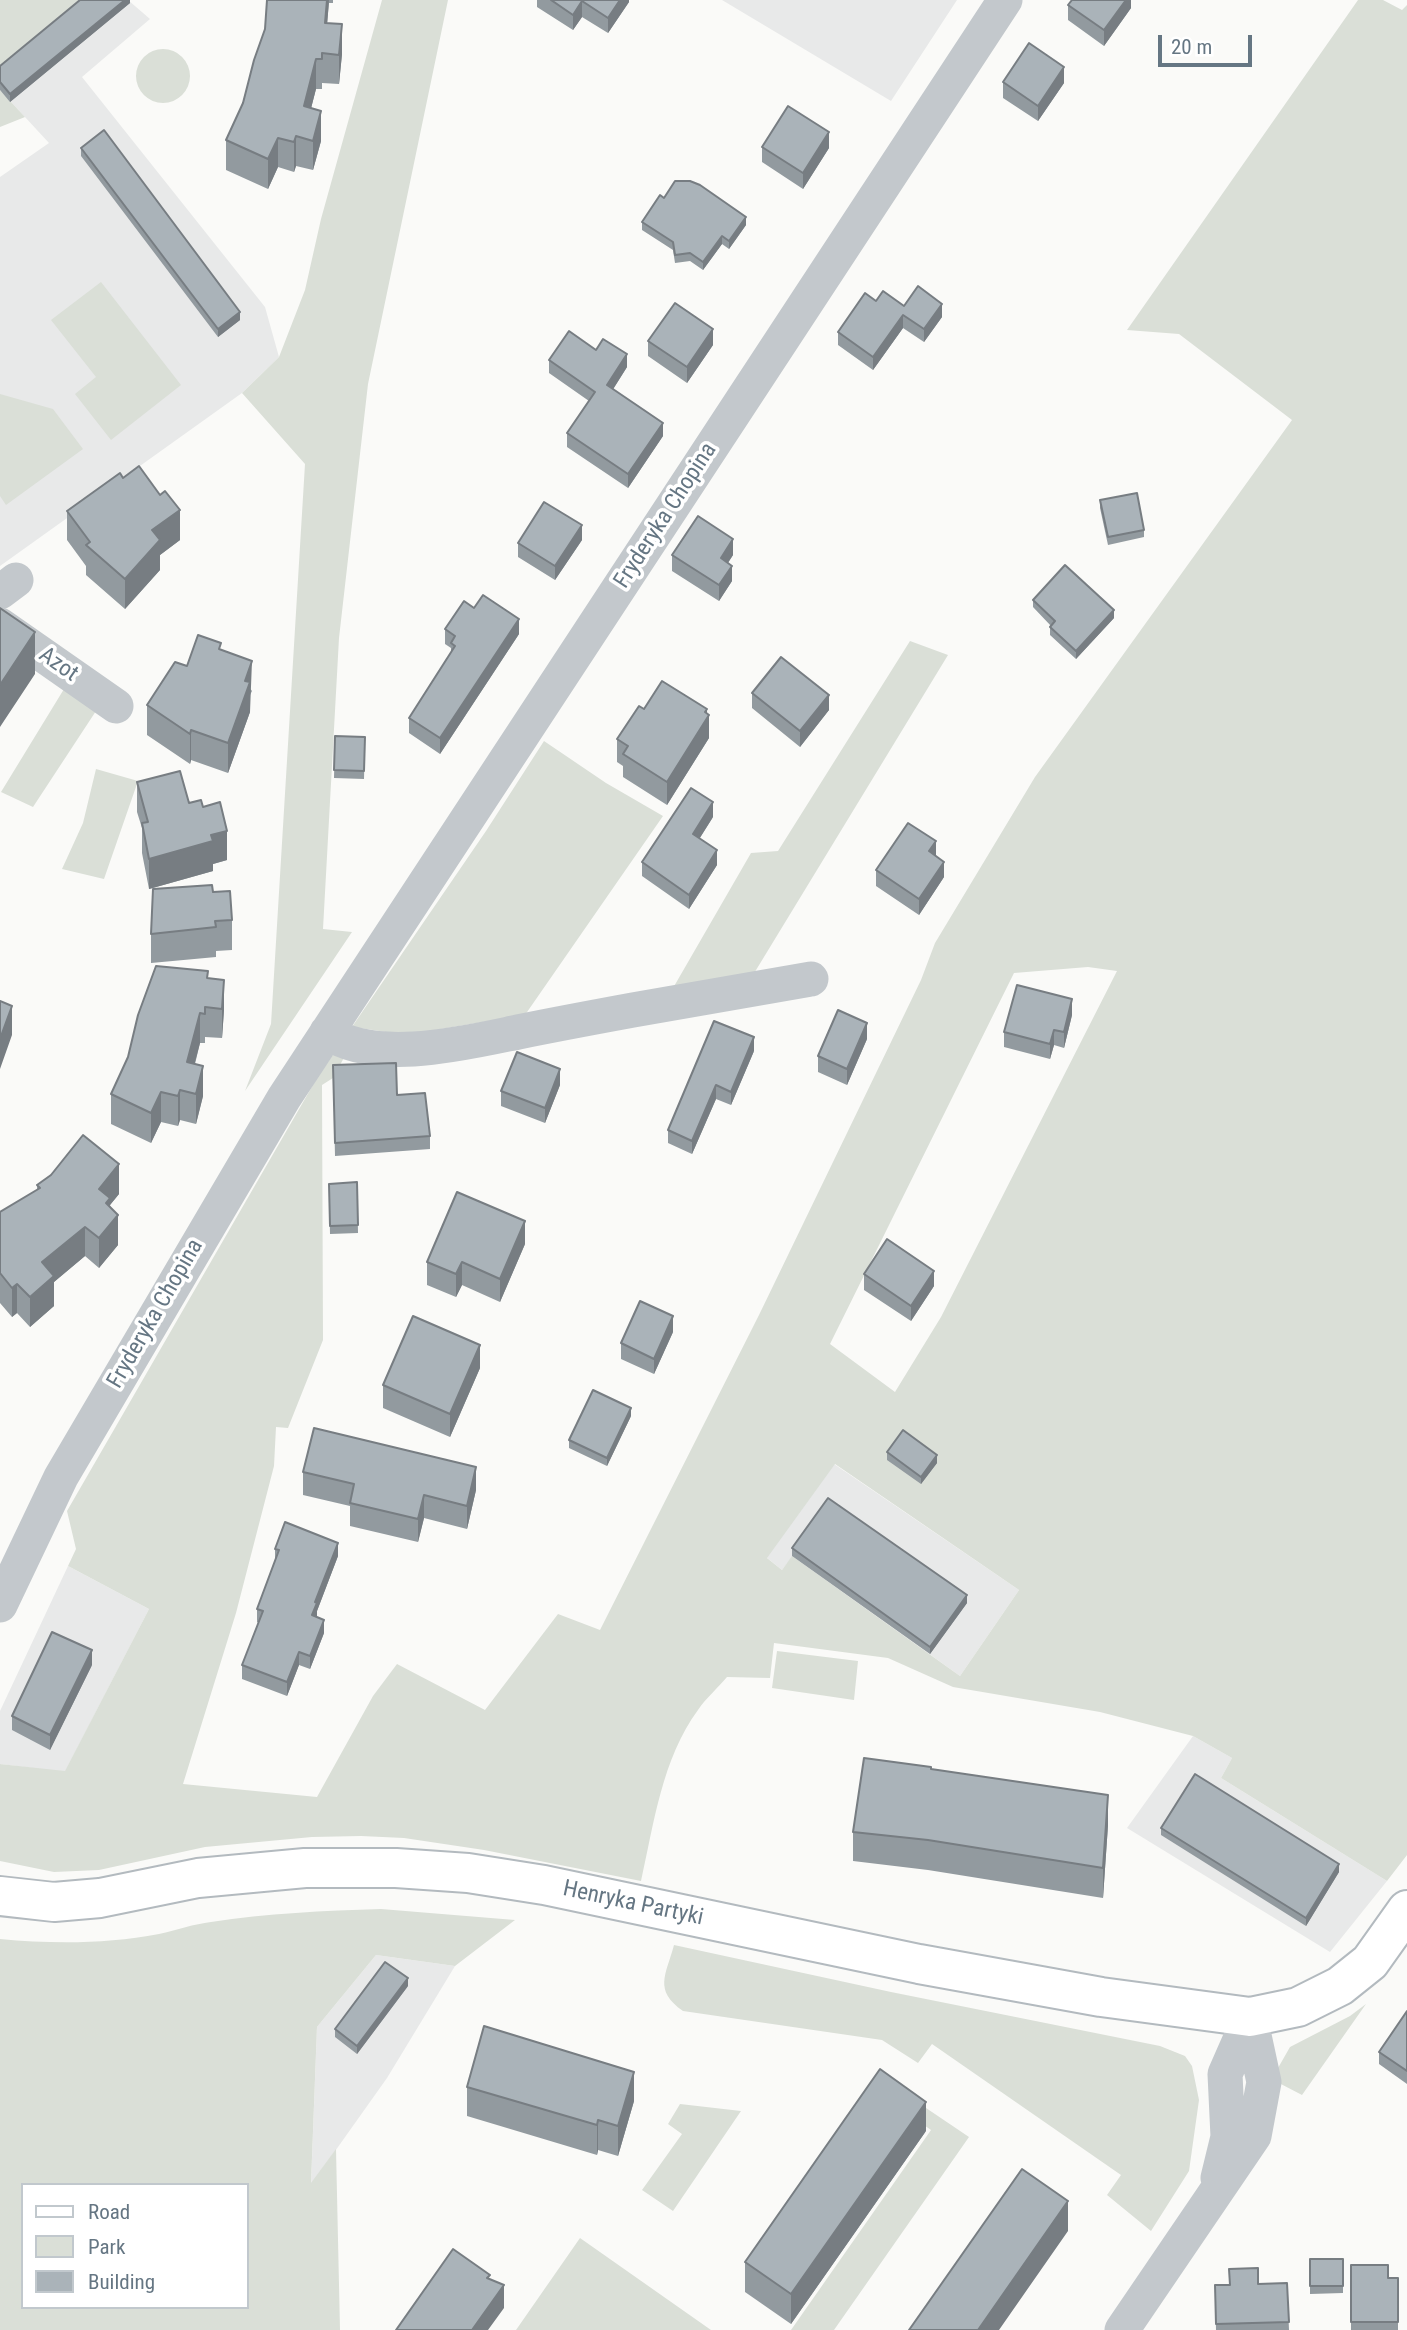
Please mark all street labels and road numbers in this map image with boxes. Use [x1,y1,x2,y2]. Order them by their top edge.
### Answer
street label: Fryderyka Chopina [609,438,723,594]
street label: Azot [33,642,83,688]
street label: Fryderyka Chopina [102,1235,210,1393]
street label: Henryka Partyki [560,1876,706,1932]

